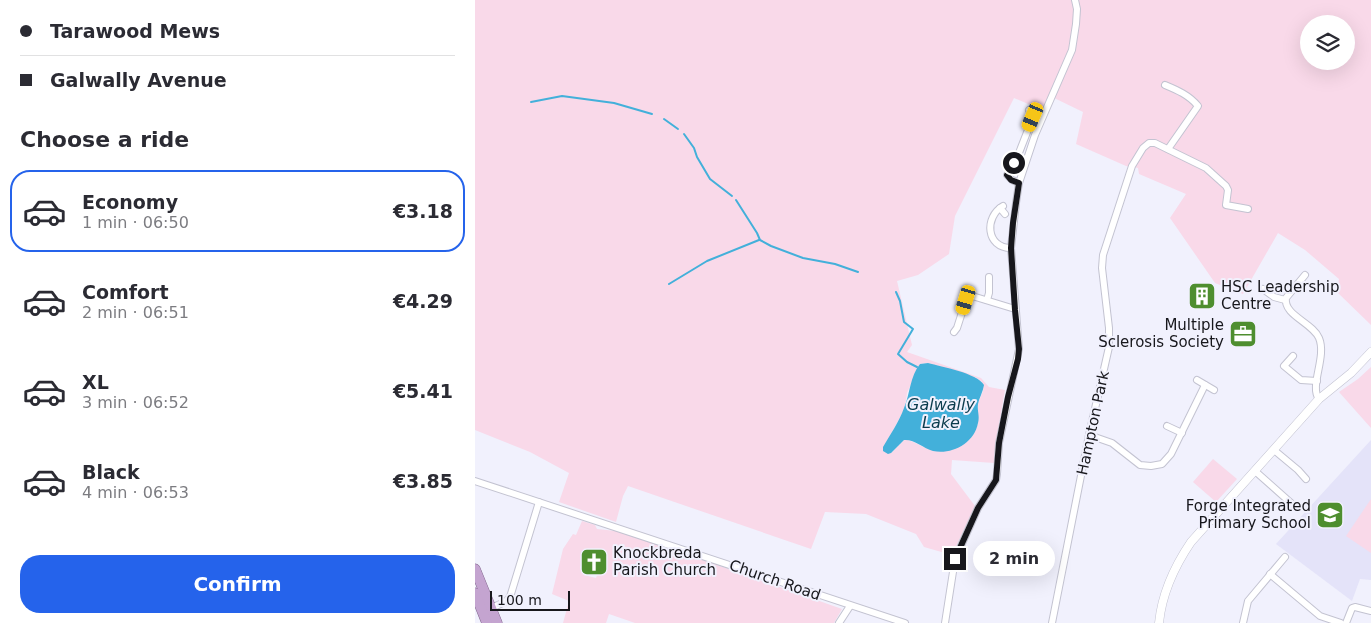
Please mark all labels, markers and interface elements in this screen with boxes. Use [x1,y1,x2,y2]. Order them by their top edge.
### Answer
map controls [1300,15,1355,70]
button: layers [1300,15,1355,70]
text: Tarawood Mews [50,20,220,42]
text: Galwally Avenue [50,69,227,91]
car [1020,100,1045,134]
text: Choose a ride [20,127,189,152]
route start [1003,152,1025,174]
icon: car [22,189,67,234]
text: Economy [82,191,178,213]
text: €3.18 [393,200,453,222]
text: 1 min · 06:50 [82,213,189,232]
place label: HSC Leadership Centre [1221,278,1339,313]
icon: car [22,279,67,324]
text: Comfort [82,281,169,303]
building icon: HSC Leadership Centre [1187,281,1217,311]
car [954,283,977,317]
text: €4.29 [393,290,453,312]
text: 2 min · 06:51 [82,303,189,322]
place label: Multiple Sclerosis Society [1098,316,1224,351]
office icon: Multiple Sclerosis Society [1228,319,1258,349]
icon: car [22,369,67,414]
street label: Hampton Park [1073,369,1113,477]
text: XL [82,371,109,393]
text: €5.41 [393,380,453,402]
text: 3 min · 06:52 [82,393,189,412]
water label: Galwally Lake [907,395,975,432]
icon: car [22,459,67,504]
text: Black [82,461,140,483]
text: €3.85 [393,470,453,492]
text: 4 min · 06:53 [82,483,189,502]
place label: Forge Integrated Primary School [1186,497,1311,532]
school or university icon: Forge Integrated Primary School [1315,500,1345,530]
callout: 2 min [973,542,1055,576]
place label: Knockbreda Parish Church [613,544,716,579]
church icon: Knockbreda Parish Church [579,547,609,577]
route end [944,548,966,570]
text: 2 min [989,549,1039,568]
button: Confirm [20,555,455,613]
street label: Church Road [727,556,823,604]
scale bar [490,588,570,611]
text: 100 m [497,592,542,608]

